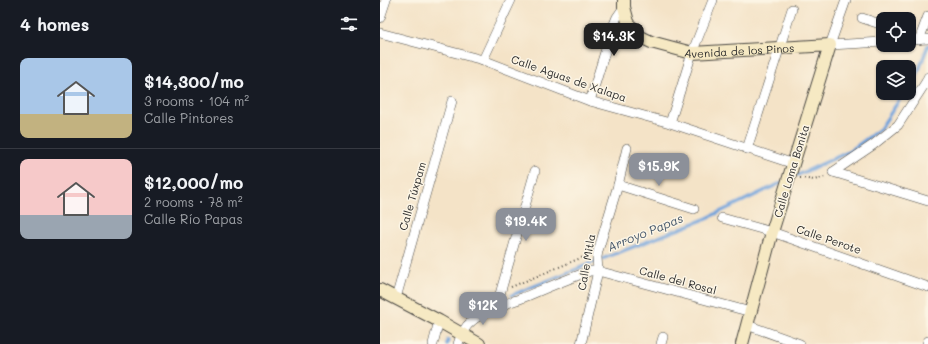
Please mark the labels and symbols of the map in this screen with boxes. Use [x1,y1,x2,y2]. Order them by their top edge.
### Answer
pin: $14.3K [581,23,647,57]
street label: Avenida de los Pinos [683,40,795,61]
street label: Calle Aguas de Xalapa [509,51,629,105]
street label: Calle Loma Bonita [770,123,812,219]
pin: $15.9K [626,153,692,187]
street label: Calle Túxpam [395,160,429,232]
pin: $19.4K [493,208,559,242]
water label: Arroyo Papas [605,209,685,254]
street label: Calle Perote [795,221,864,257]
street label: Calle Mitla [574,232,598,291]
street label: Calle del Rosal [638,263,718,297]
pin: $12K [459,292,507,326]

